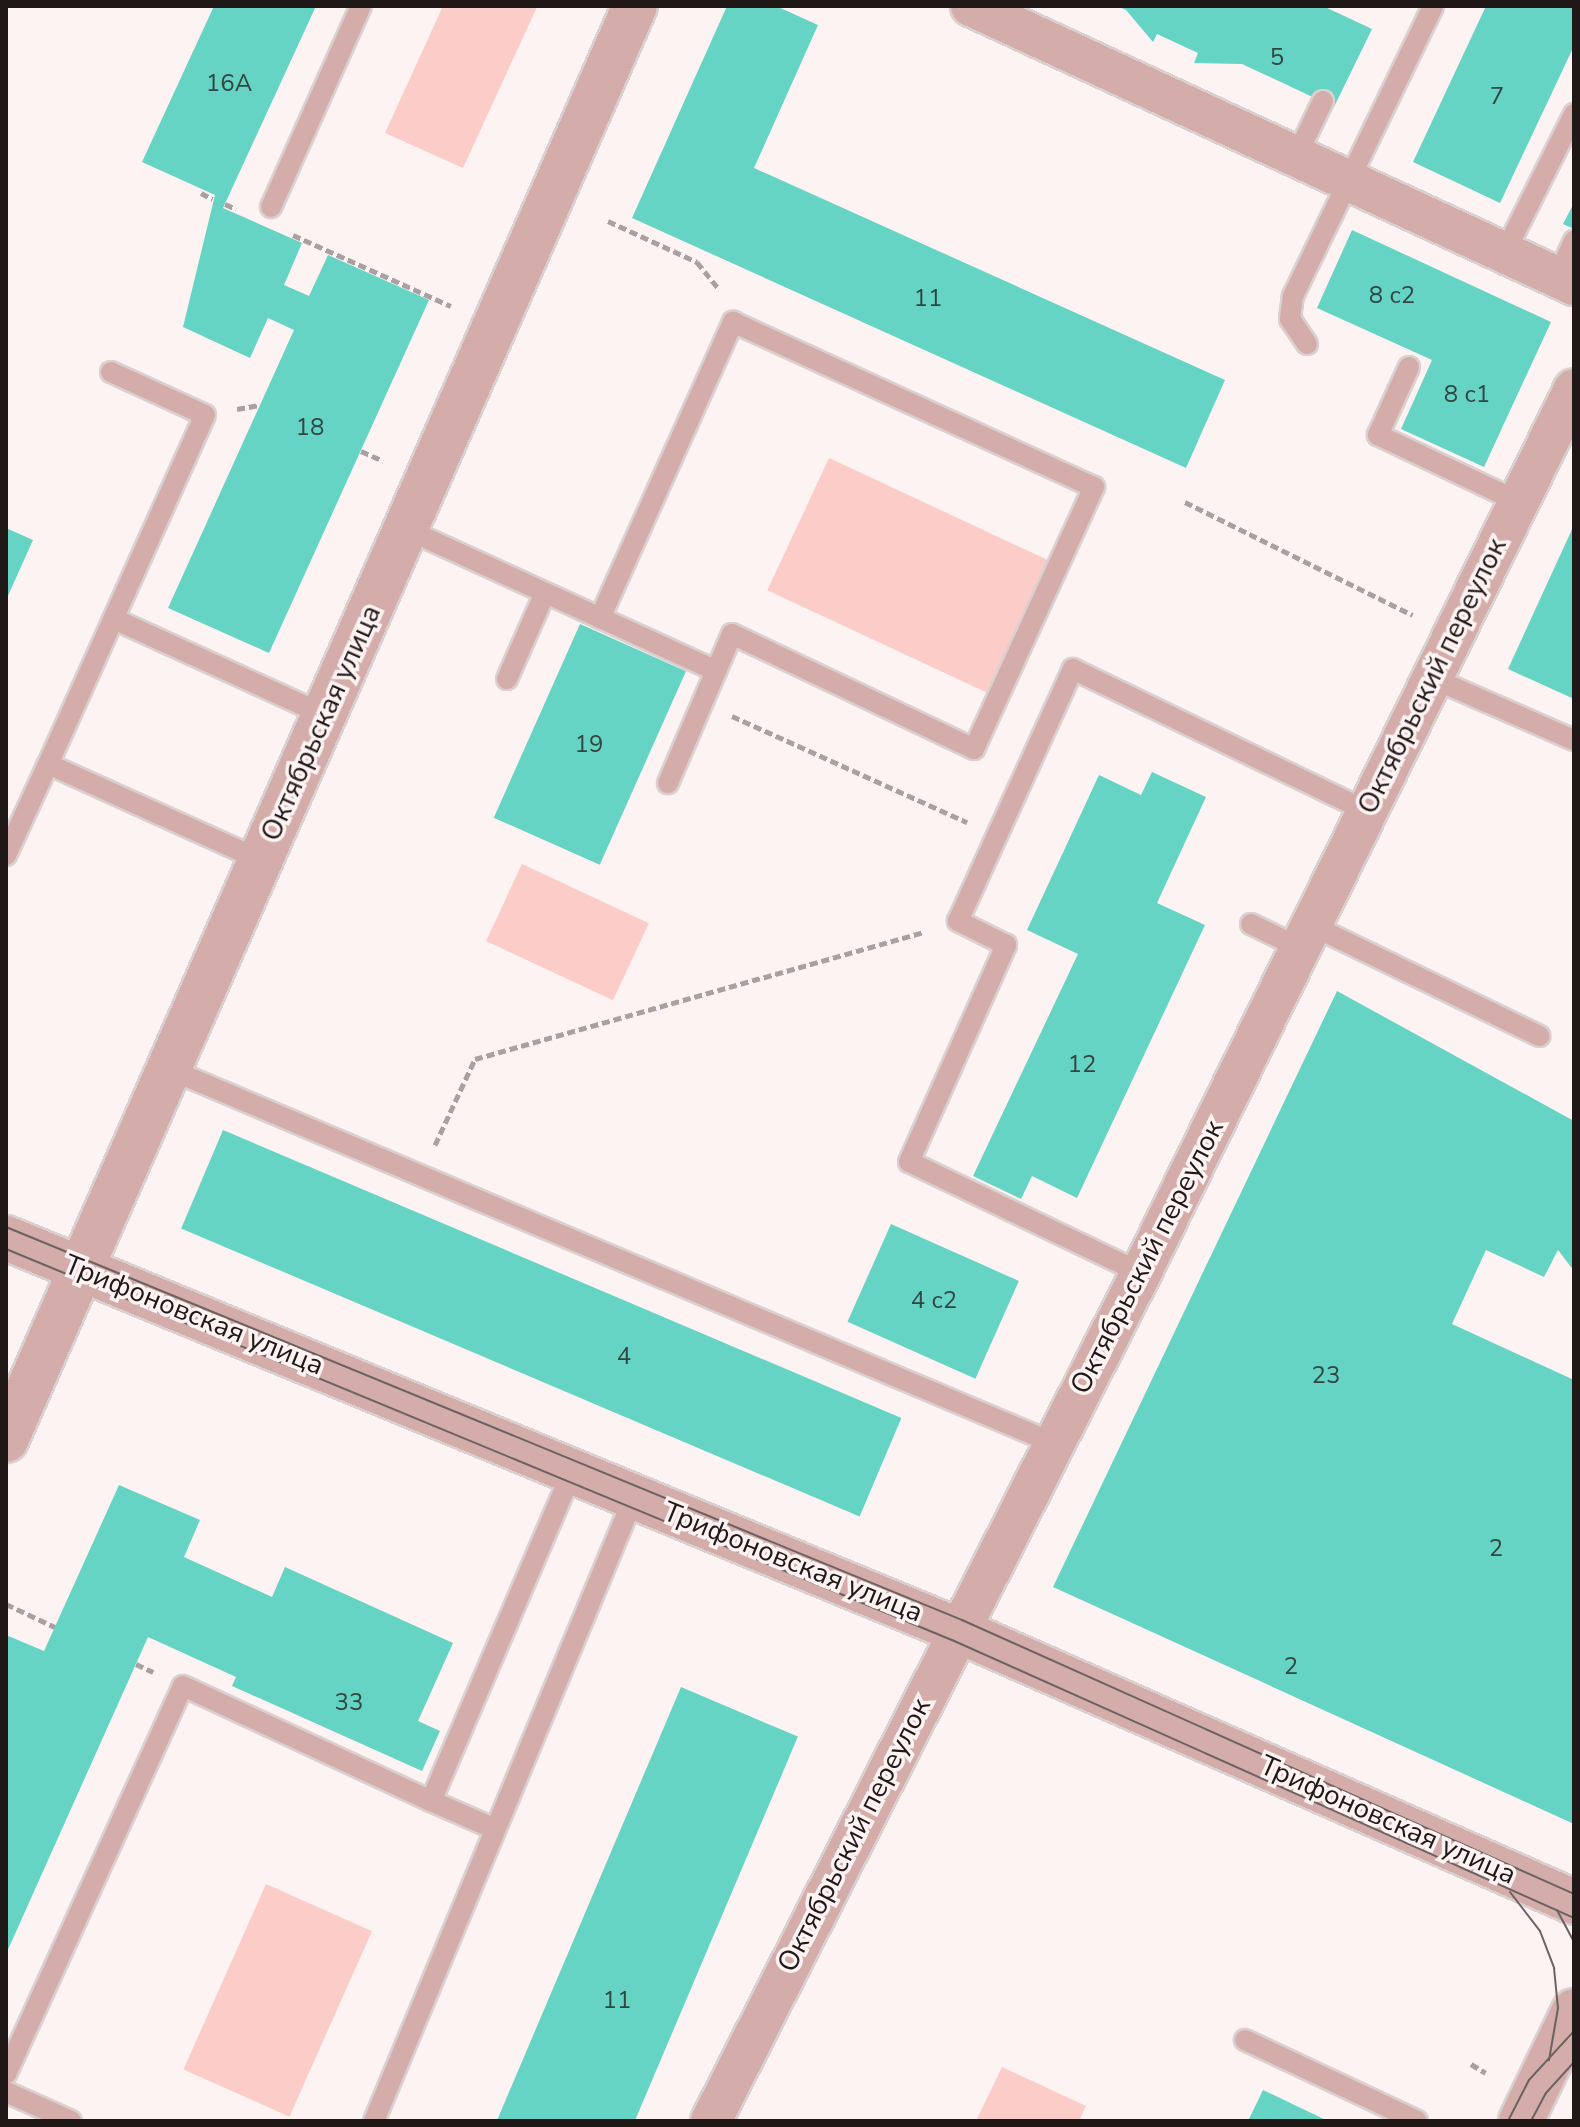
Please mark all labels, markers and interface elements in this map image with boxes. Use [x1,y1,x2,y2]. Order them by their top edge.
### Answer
house number: 5 [1270,44,1284,72]
house number: 16А [206,70,252,98]
house number: 7 [1490,83,1504,111]
house number: 8 с2 [1369,282,1415,310]
house number: 11 [914,285,942,313]
house number: 8 с1 [1444,381,1490,409]
house number: 18 [296,414,324,442]
street label: Октябрьский переулок [1351,533,1513,819]
street label: Октябрьская улица [254,600,388,846]
house number: 19 [575,731,603,759]
house number: 12 [1068,1051,1096,1079]
street label: Октябрьский переулок [1063,1115,1231,1399]
street label: Трифоновская улица [59,1248,329,1382]
house number: 4 с2 [911,1287,957,1315]
house number: 4 [617,1343,631,1371]
house number: 23 [1312,1362,1340,1390]
street label: Трифоновская улица [658,1495,928,1629]
house number: 2 [1489,1535,1503,1563]
house number: 2 [1284,1653,1298,1681]
house number: 33 [335,1689,363,1717]
street label: Октябрьский переулок [770,1693,938,1977]
street label: Трифоновская улица [1255,1748,1521,1892]
house number: 11 [603,1987,631,2015]

